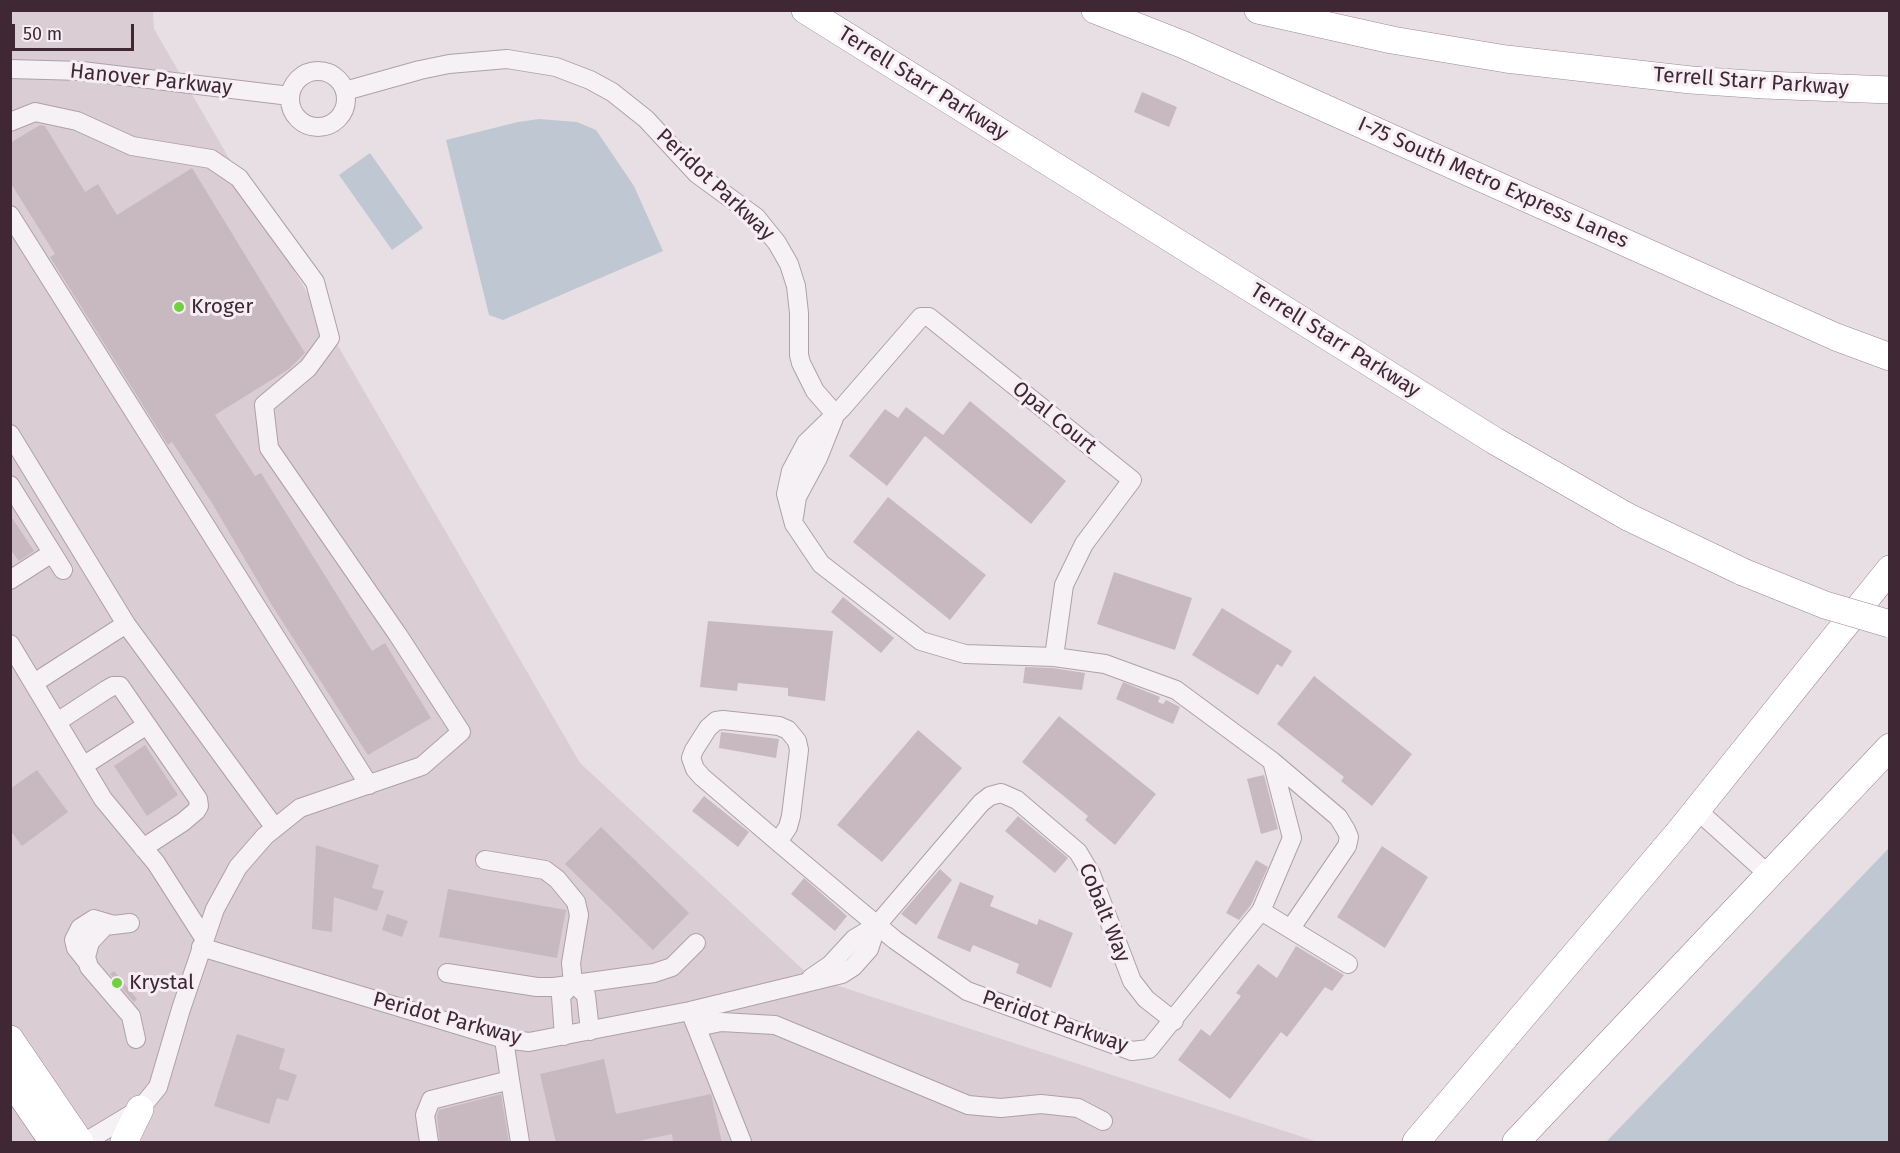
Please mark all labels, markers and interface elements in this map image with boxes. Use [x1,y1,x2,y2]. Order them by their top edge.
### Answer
scale bar [15,12,136,50]
street label: Terrell Starr Parkway [833,21,1013,147]
text: 50 m [23,23,62,45]
street label: Hanover Parkway [69,59,233,101]
street label: Terrell Starr Parkway [1653,63,1849,101]
street label: I-75 South Metro Express Lanes [1354,112,1632,254]
street label: Peridot Parkway [651,124,779,246]
street label: Terrell Starr Parkway [1245,278,1425,404]
place label: Kroger [191,294,253,320]
marker: Kroger [172,300,186,314]
street label: Opal Court [1007,376,1101,460]
street label: Cobalt Way [1073,860,1135,966]
place label: Krystal [129,970,194,996]
marker: Krystal [110,976,124,990]
street label: Peridot Parkway [979,985,1131,1059]
street label: Peridot Parkway [370,987,524,1051]

